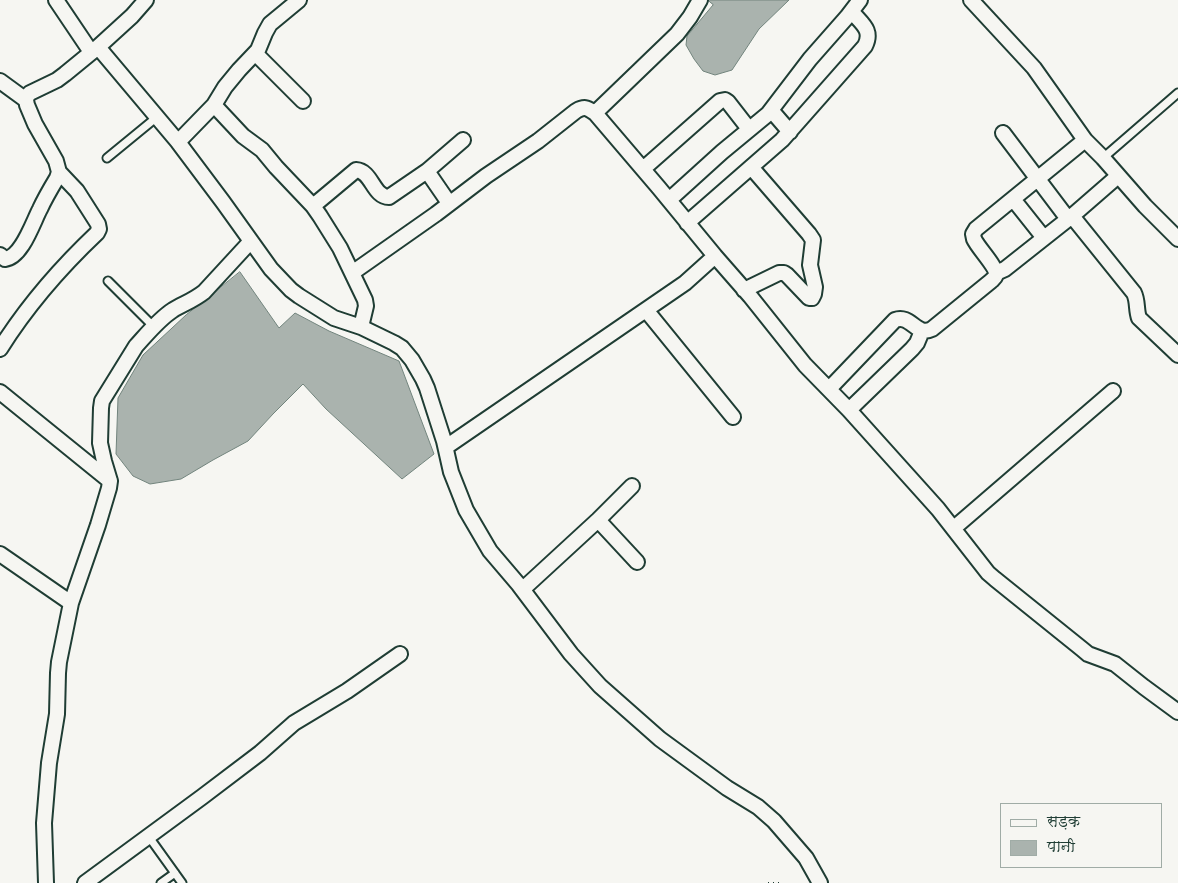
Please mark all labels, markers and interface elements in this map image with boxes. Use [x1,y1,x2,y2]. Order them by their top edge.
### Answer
legend [1000,803,1163,868]
text: सड़क [1047,812,1080,834]
text: पानी [1047,837,1075,859]

